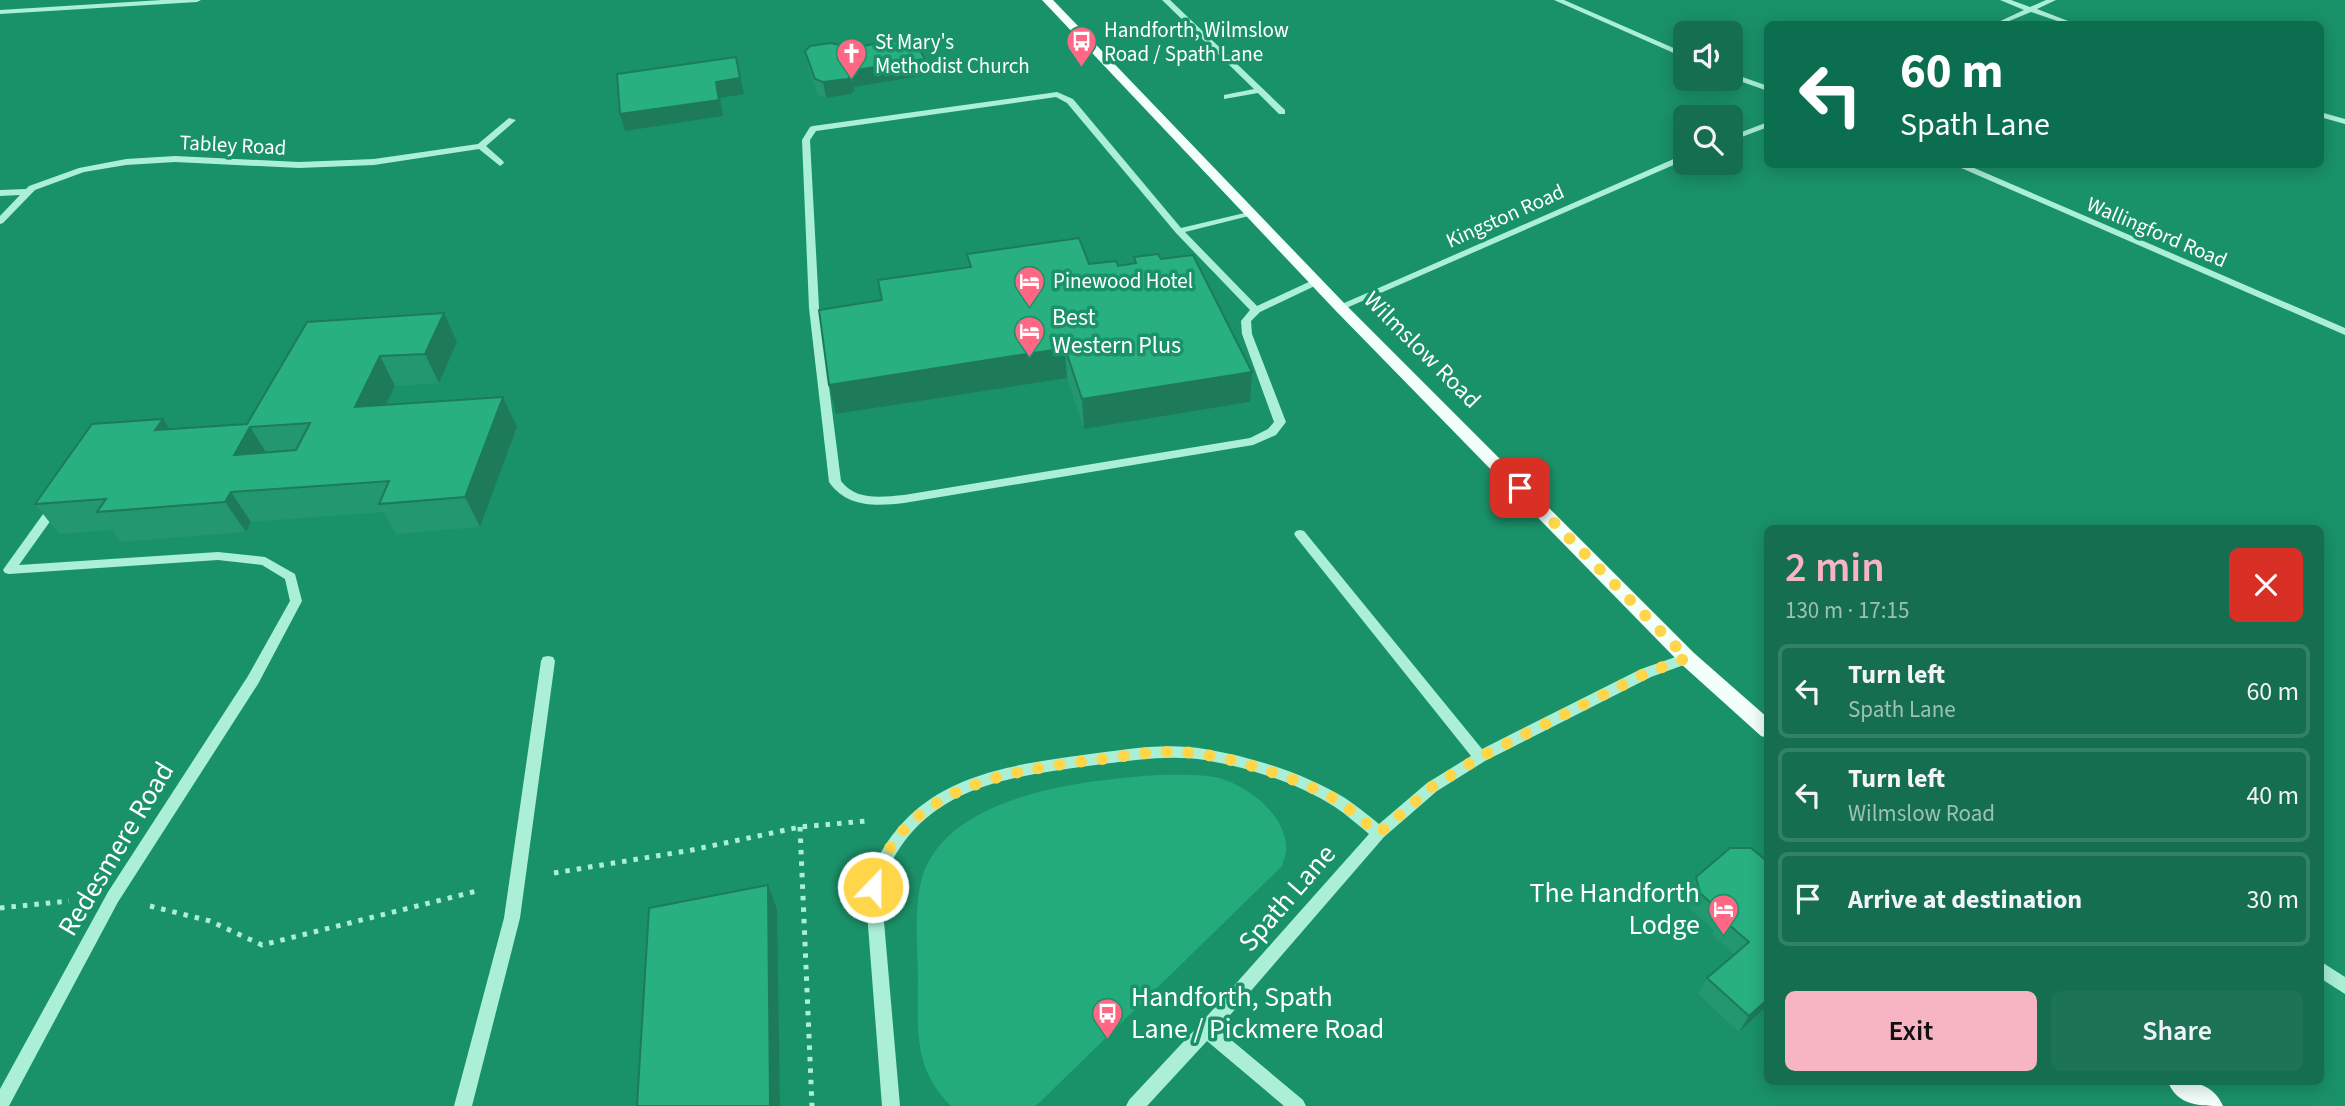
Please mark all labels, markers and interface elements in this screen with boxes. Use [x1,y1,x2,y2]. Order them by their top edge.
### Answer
place label: Handforth, Wilmslow Road / Spath Lane [1104,15,1289,69]
map controls [1673,21,1743,175]
button: sound [1673,21,1743,91]
bus stop icon: Handforth, Wilmslow Road / Spath Lane [1064,25,1098,69]
place label: St Mary's Methodist Church [875,27,1030,81]
church icon: St Mary's Methodist Church [835,37,869,81]
text: 60 m [1900,37,2004,107]
icon: left [1785,49,1876,140]
text: Spath Lane [1900,102,2050,148]
button: search [1673,105,1743,175]
street label: Tabley Road [179,127,287,163]
street label: Kingston Road [1441,177,1569,255]
street label: Wallingford Road [2082,189,2232,275]
hotel icon: Pinewood Hotel [1013,264,1047,308]
place label: Pinewood Hotel [1053,266,1193,296]
street label: Wilmslow Road [1355,283,1489,417]
place label: Best Western Plus [1052,300,1181,363]
hotel icon: Best Western Plus [1012,314,1046,358]
pin [1490,458,1550,518]
icon: arrive [1501,469,1539,507]
text: 2 min [1785,538,1885,598]
button: close [2229,548,2303,622]
text: 130 m · 17:15 [1785,594,1909,627]
text: Turn left [1848,656,1945,693]
icon: left [1789,672,1827,710]
text: 60 m [2246,673,2299,710]
text: Spath Lane [1848,693,1956,726]
street label: Redesmere Road [48,754,184,944]
text: Turn left [1848,760,1945,797]
icon: left [1789,776,1827,814]
text: 40 m [2246,777,2299,814]
text: Wilmslow Road [1848,797,1995,830]
street label: Spath Lane [1229,835,1345,961]
position arrow [836,850,910,924]
place label: The Handforth Lodge [1530,873,1700,945]
icon: arrive [1789,880,1827,918]
text: Arrive at destination [1848,881,2082,918]
text: 30 m [2246,881,2299,918]
hotel icon: The Handforth Lodge [1706,892,1740,936]
place label: Handforth, Spath Lane / Pickmere Road [1131,977,1384,1049]
button: Exit [1785,991,2037,1071]
button: Share [2051,991,2303,1071]
bus stop icon: Handforth, Spath Lane / Pickmere Road [1091,996,1125,1040]

